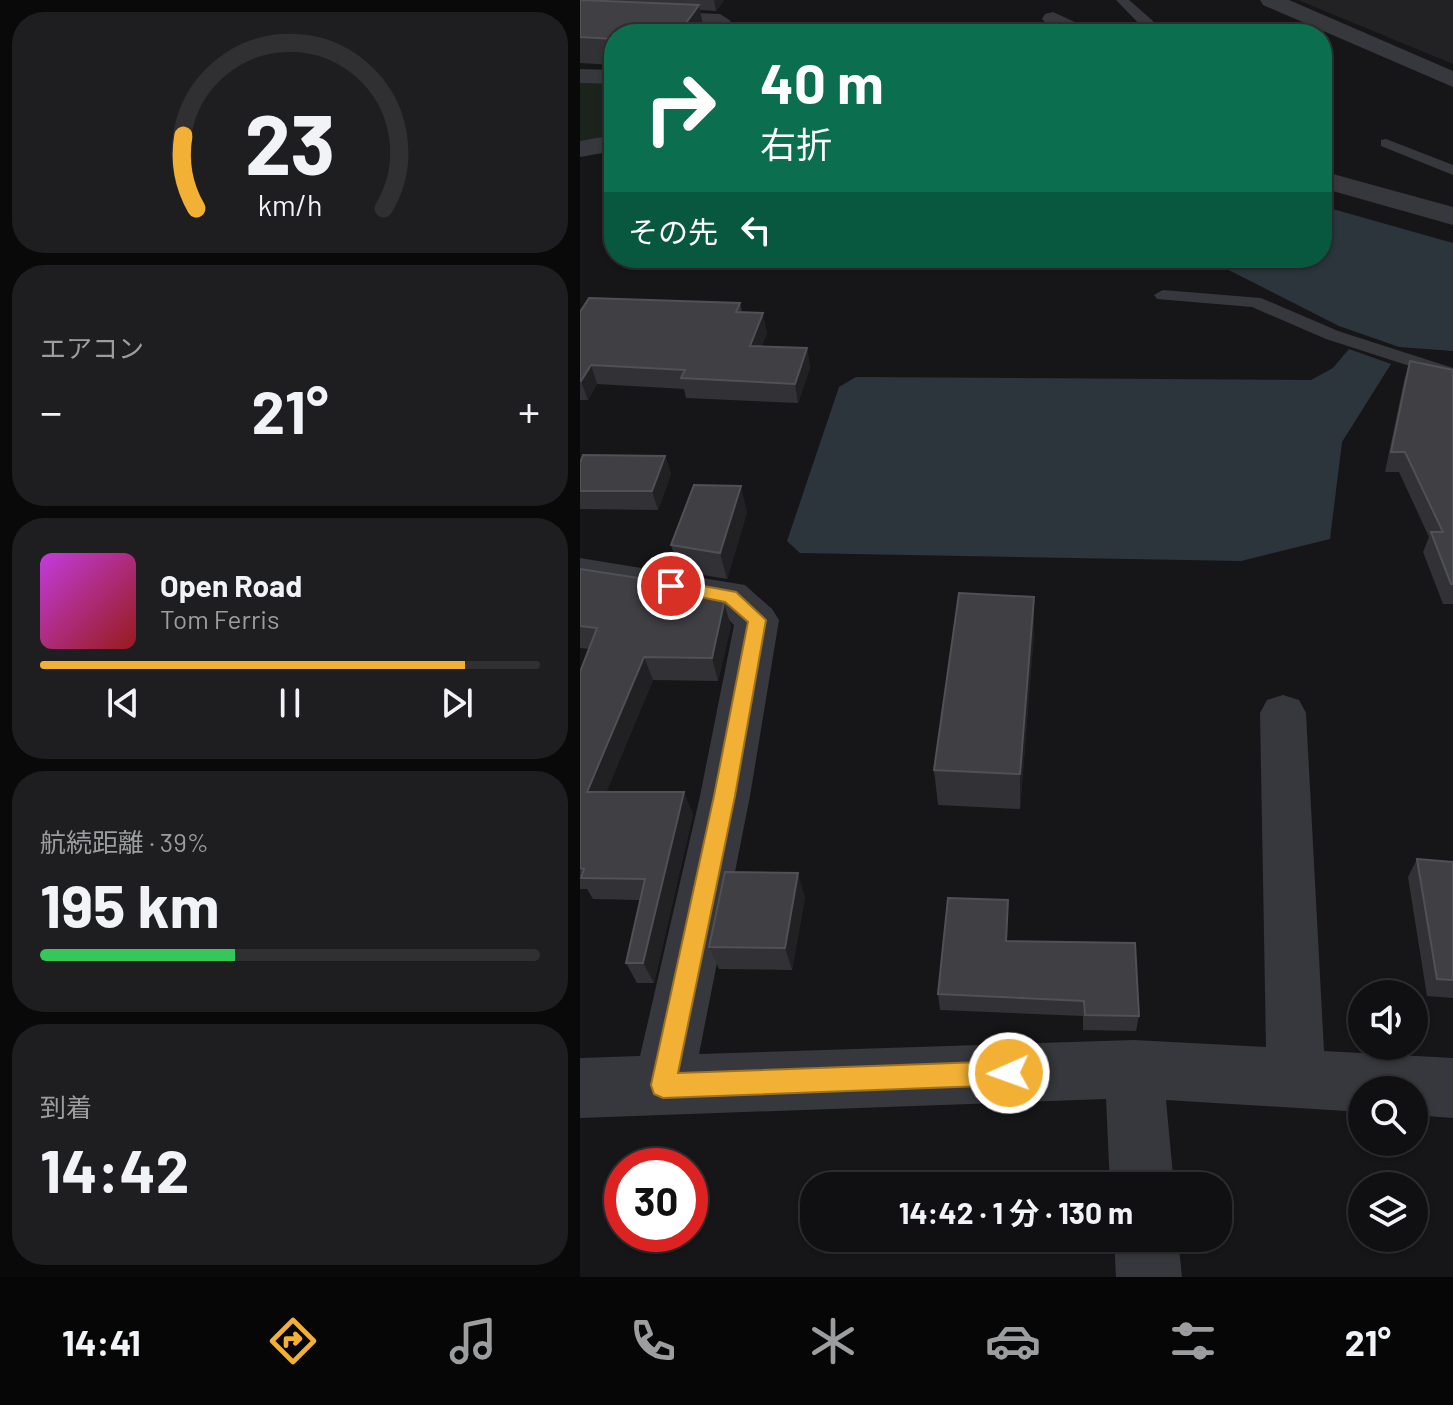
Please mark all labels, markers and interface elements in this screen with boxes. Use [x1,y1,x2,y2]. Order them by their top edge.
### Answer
text: 40 m [760,48,884,115]
icon: right [628,56,732,160]
text: 23 [245,91,335,191]
text: 右折 [760,122,832,165]
text: km/h [258,187,322,222]
icon: left [734,208,778,252]
text: その先 [628,213,718,249]
text: エアコン [40,332,144,363]
text: 21° [251,374,329,446]
text: − [40,384,62,437]
text: + [518,384,540,437]
pin [637,552,705,620]
icon: arrive [649,564,693,608]
text: Open Road [160,567,302,603]
text: Tom Ferris [160,603,280,634]
icon: previous [101,681,145,725]
icon: pause [268,681,312,725]
icon: next [435,681,479,725]
text: 航続距離 · 39% [40,826,209,857]
text: 195 km [40,868,220,940]
map controls [1348,980,1428,1252]
button: sound [1348,980,1428,1060]
position arrow [967,1031,1051,1115]
button: search [1348,1076,1428,1156]
text: 到着 [40,1091,92,1122]
text: 14:42 [40,1133,189,1205]
speed limit sign: 30 [604,1148,708,1252]
button: layers [1348,1172,1428,1252]
text: 14:42 · 1 分 · 130 m [899,1194,1133,1230]
icon: directions [265,1313,321,1369]
icon: music [445,1313,501,1369]
icon: phone [625,1313,681,1369]
icon: climate [805,1313,861,1369]
icon: car [985,1313,1041,1369]
icon: filters [1165,1313,1221,1369]
text: 14:41 [62,1320,141,1363]
text: 21° [1345,1320,1391,1363]

